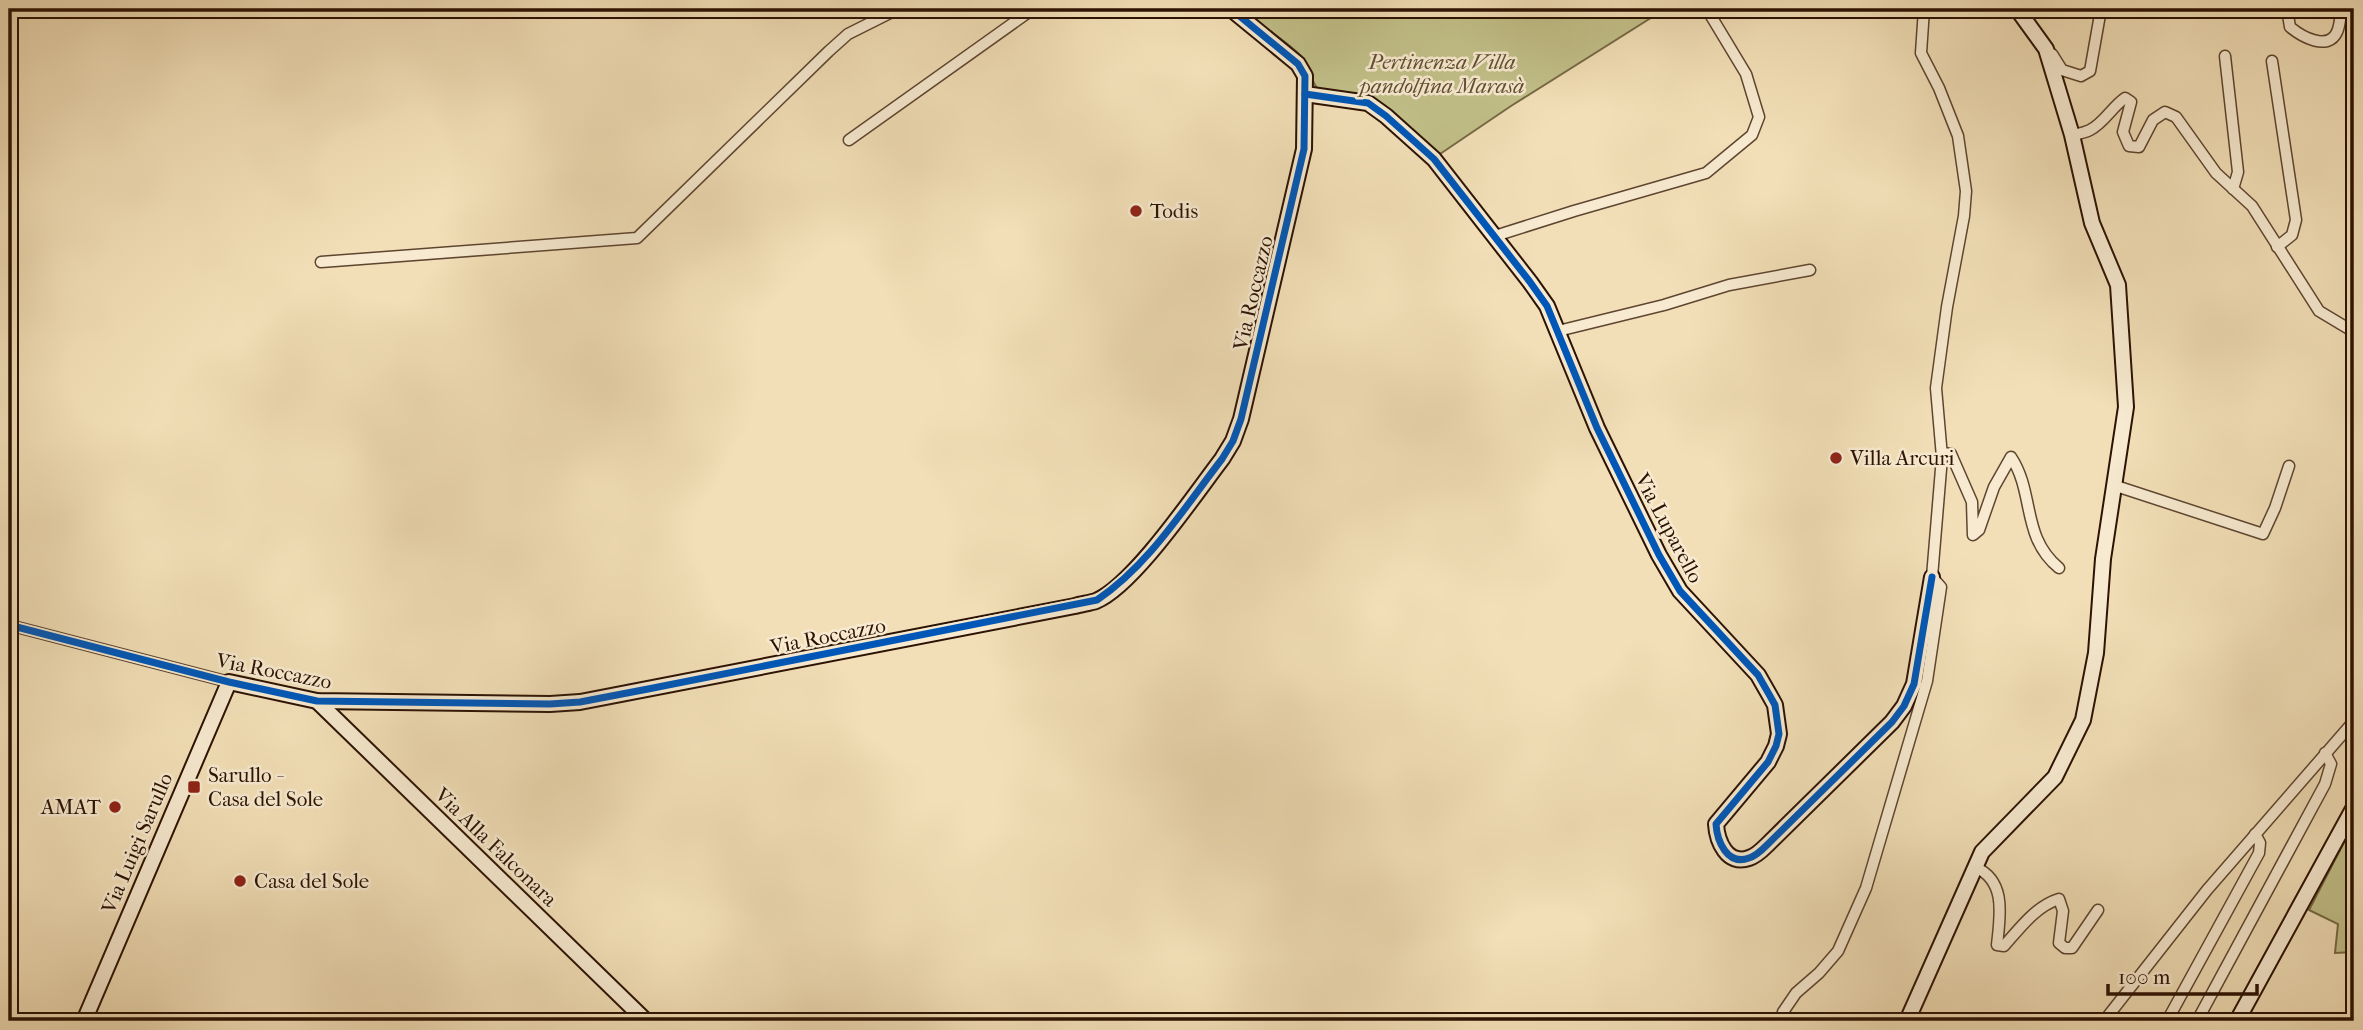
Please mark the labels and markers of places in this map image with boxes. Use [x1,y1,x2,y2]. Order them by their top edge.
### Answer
place label: Todis [1150,199,1198,223]
marker: Todis [1128,203,1144,219]
place label: Villa Arcuri [1849,446,1954,470]
marker: Villa Arcuri [1828,450,1844,466]
place label: Sarullo - Casa del Sole [208,763,323,811]
marker: Sarullo - Casa del Sole [186,779,202,795]
place label: AMAT [40,795,102,819]
marker: AMAT [107,799,123,815]
place label: Casa del Sole [254,869,369,893]
marker: Casa del Sole [232,873,248,889]

